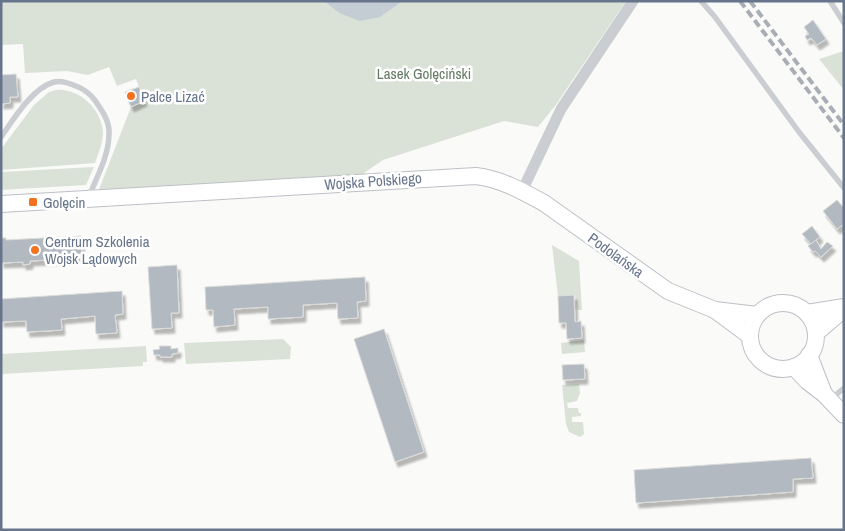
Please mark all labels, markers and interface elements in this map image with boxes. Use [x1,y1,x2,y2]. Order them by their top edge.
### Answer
park label: Lasek Golęciński [377,63,471,84]
place label: Palce Lizać [141,86,205,107]
marker: Palce Lizać [125,90,137,102]
street label: Wojska Polskiego [324,167,423,195]
place label: Golęcin [43,192,85,213]
marker: Golęcin [27,196,39,208]
street label: Podolańska [584,228,648,282]
place label: Centrum Szkolenia Wojsk Lądowych [45,231,150,269]
marker: Centrum Szkolenia Wojsk Lądowych [29,244,41,256]

